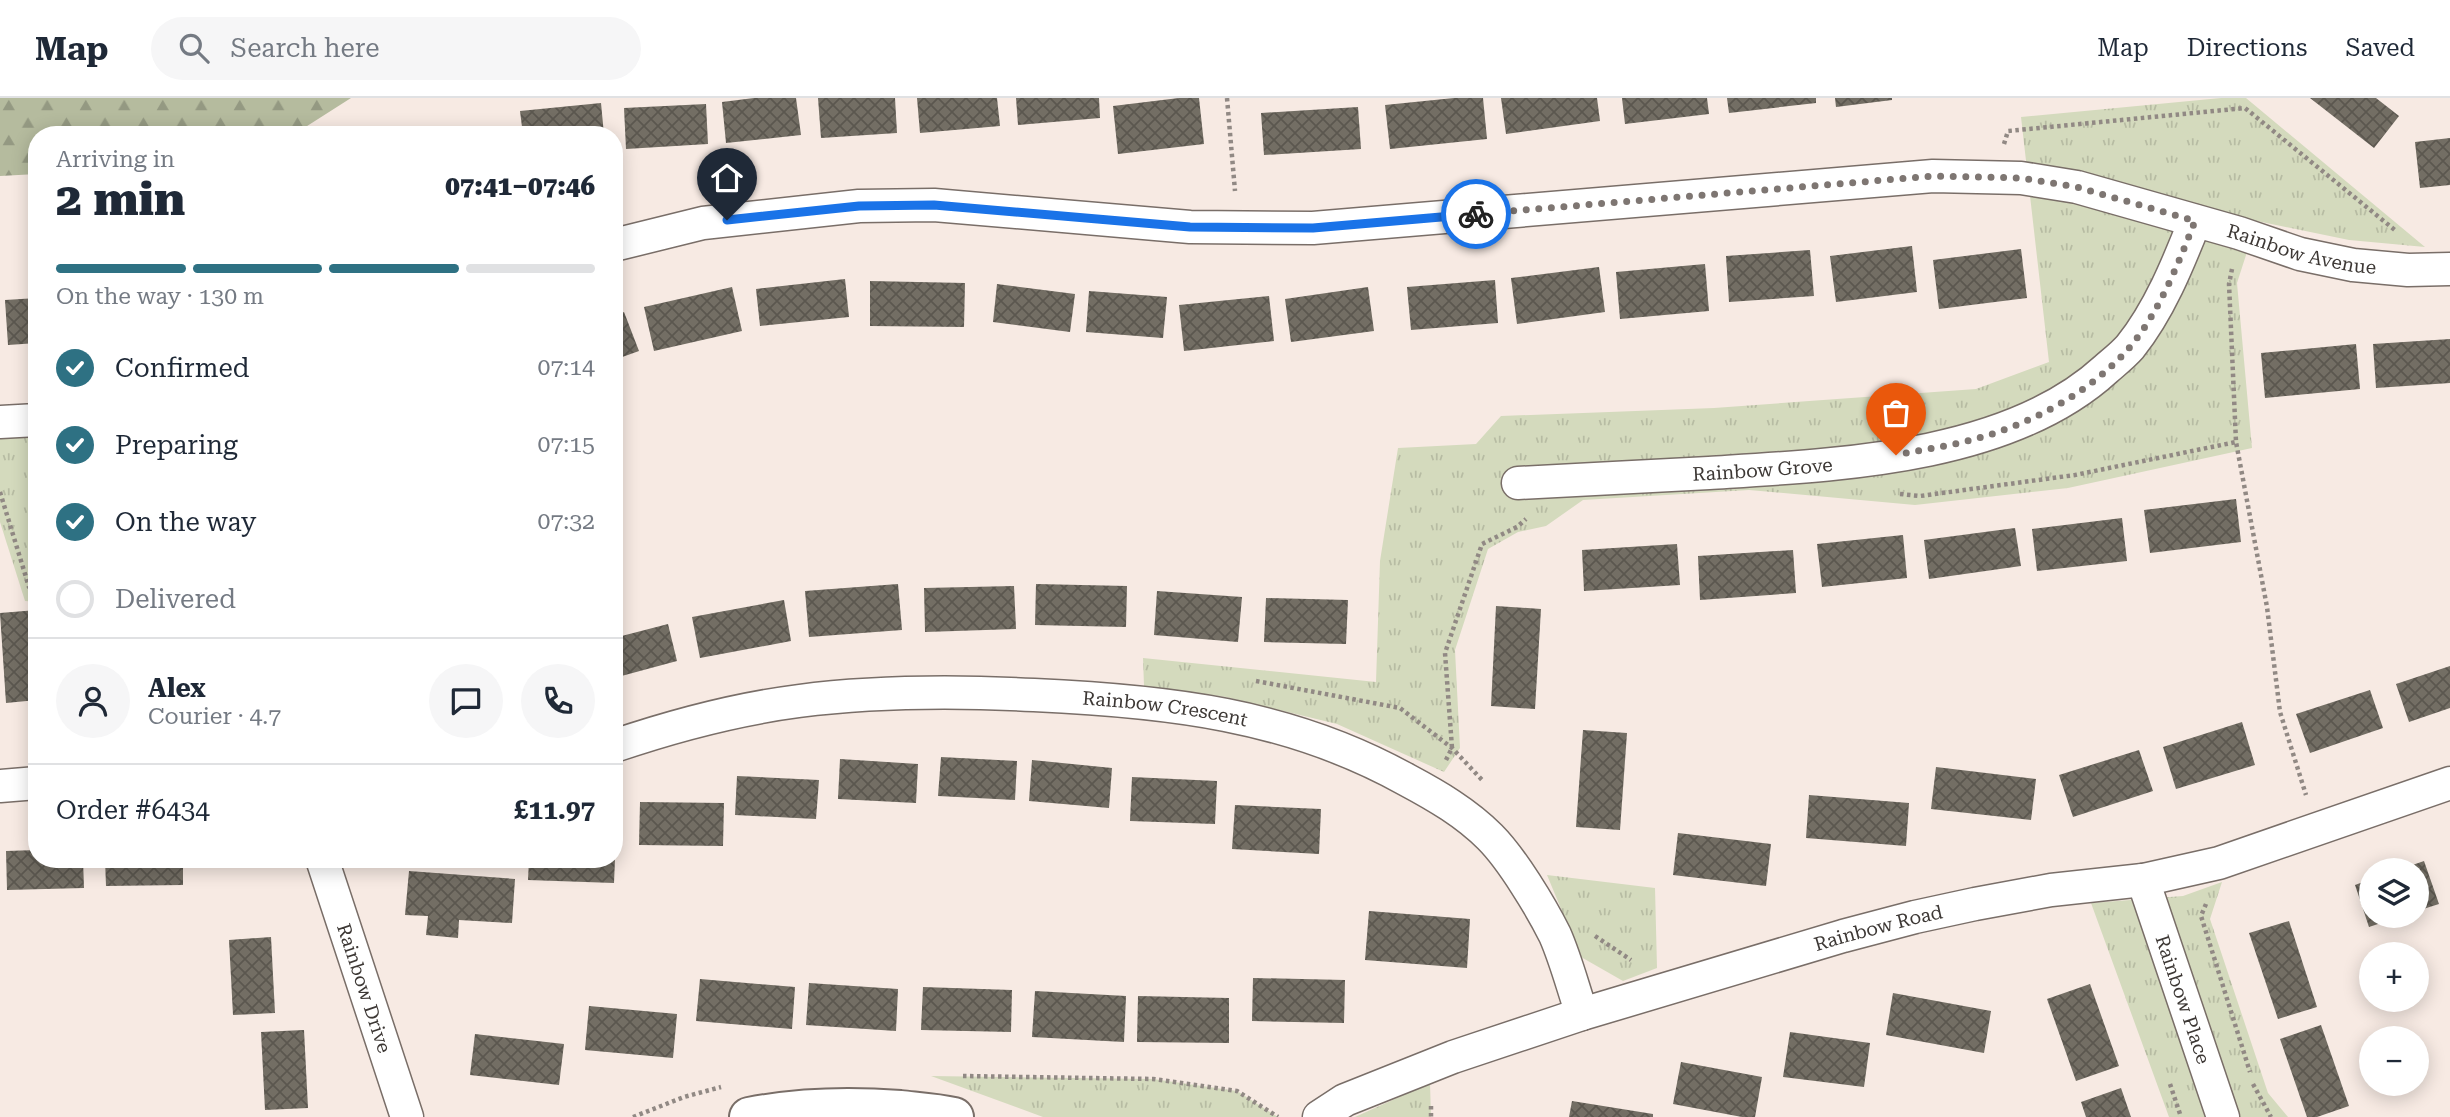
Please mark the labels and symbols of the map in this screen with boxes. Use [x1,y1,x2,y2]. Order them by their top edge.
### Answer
pin [697,148,757,220]
courier [1441,179,1511,249]
street label: Rainbow Avenue [2225,219,2377,279]
pin [1866,383,1926,455]
street label: Rainbow Grove [1692,453,1834,485]
street label: Rainbow Crescent [1082,686,1250,731]
street label: Rainbow Road [1811,900,1945,956]
street label: Rainbow Drive [332,920,397,1056]
street label: Rainbow Place [2151,932,2216,1067]

